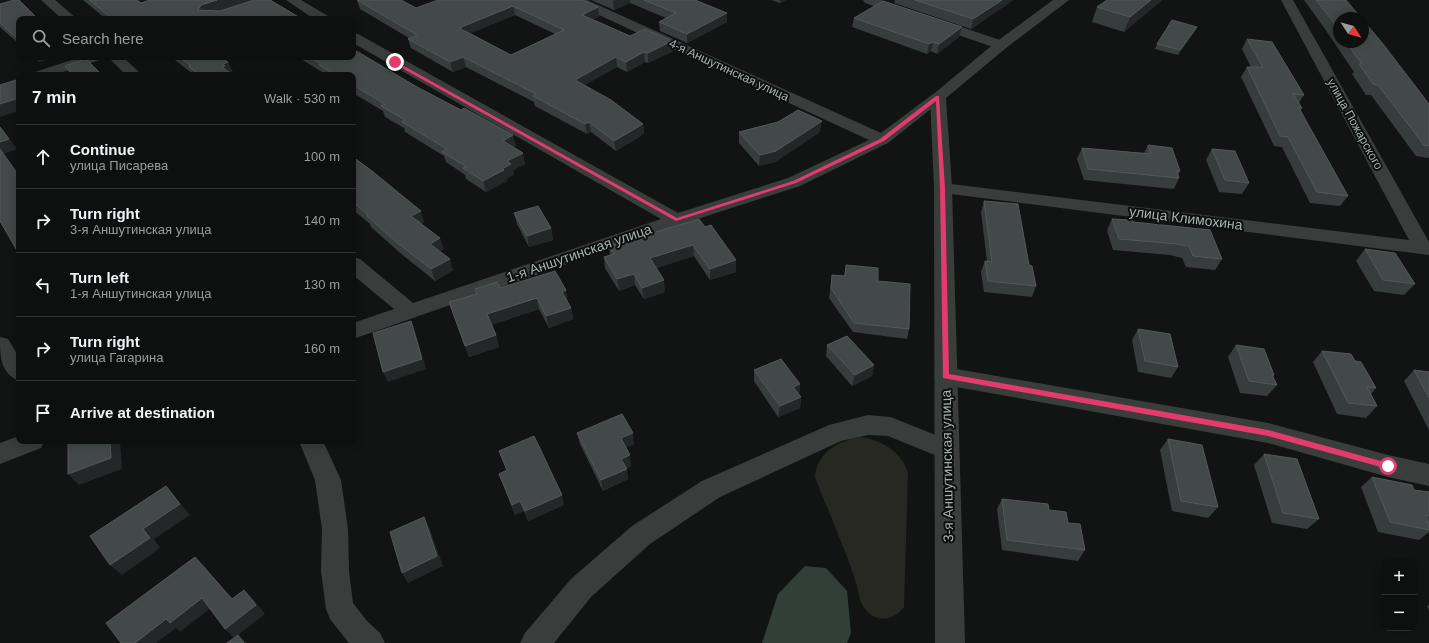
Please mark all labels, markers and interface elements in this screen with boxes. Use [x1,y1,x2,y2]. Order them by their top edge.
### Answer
north arrow [1333,12,1369,48]
search box [16,16,356,60]
icon: search [30,27,52,49]
text: Search here [62,30,144,47]
street label: 4-я Аншутинская улица [667,36,791,104]
route end [386,53,404,71]
street label: улица Пожарского [1324,76,1386,172]
text: 7 min [32,88,76,107]
text: Walk · 530 m [264,91,340,106]
text: Continue [70,141,135,158]
icon: ahead [32,146,54,168]
text: 100 m [304,149,340,164]
text: улица Писарева [70,158,168,173]
street label: улица Климохина [1128,203,1244,233]
text: Turn right [70,205,140,222]
icon: right [32,210,54,232]
text: 140 m [304,213,340,228]
street label: 1-я Аншутинская улица [504,221,654,285]
text: 3-я Аншутинская улица [70,222,211,237]
text: Turn left [70,269,129,286]
icon: left [32,274,54,296]
text: 130 m [304,277,340,292]
text: 1-я Аншутинская улица [70,286,211,301]
text: Turn right [70,333,140,350]
icon: right [32,338,54,360]
text: 160 m [304,341,340,356]
text: улица Гагарина [70,350,163,365]
street label: 3-я Аншутинская улица [938,389,956,542]
icon: arrive [32,402,54,424]
text: Arrive at destination [70,404,215,421]
route start [1379,457,1397,475]
map controls [1381,559,1417,631]
button: + [1381,559,1417,595]
button: − [1381,595,1417,631]

